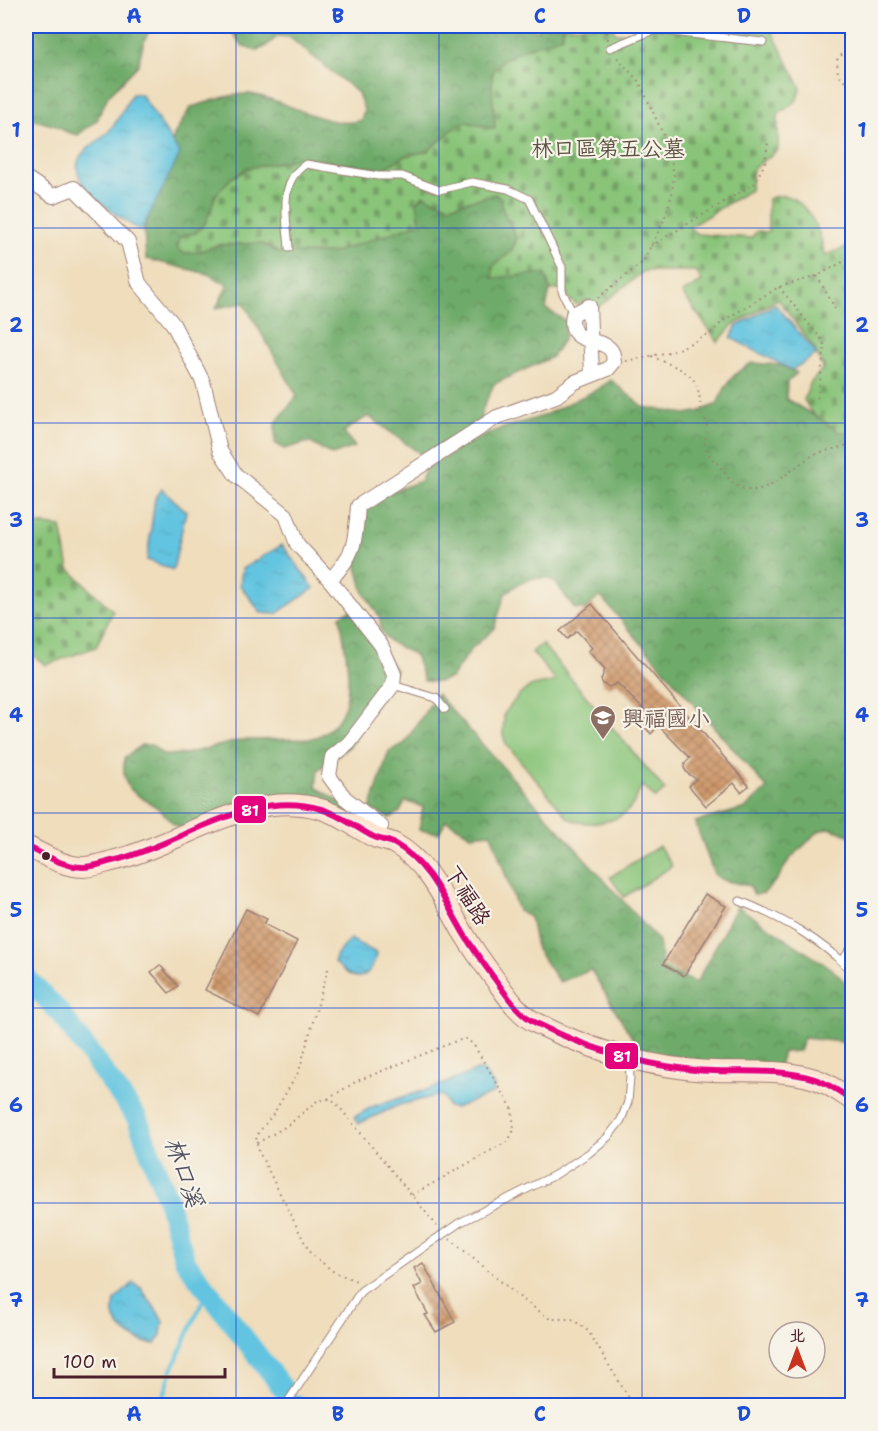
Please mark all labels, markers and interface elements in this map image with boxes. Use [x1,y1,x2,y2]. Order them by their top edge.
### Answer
text: A [126,3,142,29]
text: B [332,3,344,29]
text: C [534,3,546,29]
text: D [737,3,751,29]
text: 1 [11,117,21,143]
text: 1 [857,117,867,143]
park label: 林口區第五公墓 [531,134,685,163]
text: 2 [9,312,23,338]
text: 2 [855,312,869,338]
text: 3 [9,507,23,533]
text: 3 [855,507,869,533]
text: 4 [9,702,23,728]
text: 4 [855,702,869,728]
school or university icon: 興福國小 [588,703,618,741]
place label: 興福國小 [622,704,710,733]
line badge: 81 [233,795,267,824]
text: 81 [241,800,259,821]
unlabelled marker [40,850,52,862]
street label: 下福路 [438,860,497,931]
text: 5 [10,897,22,923]
text: 5 [856,897,868,923]
line badge: 81 [604,1042,639,1070]
text: 81 [613,1046,631,1067]
text: 6 [9,1092,23,1118]
text: 6 [855,1092,869,1118]
water label: 林口溪 [157,1133,211,1213]
text: 7 [9,1287,23,1313]
text: 7 [855,1287,869,1313]
north arrow [767,1320,827,1380]
text: 北 [789,1325,805,1346]
scale bar [54,1341,225,1379]
text: 100 m [63,1350,117,1374]
text: A [126,1401,142,1427]
text: B [332,1401,344,1427]
text: C [534,1401,546,1427]
text: D [737,1401,751,1427]

